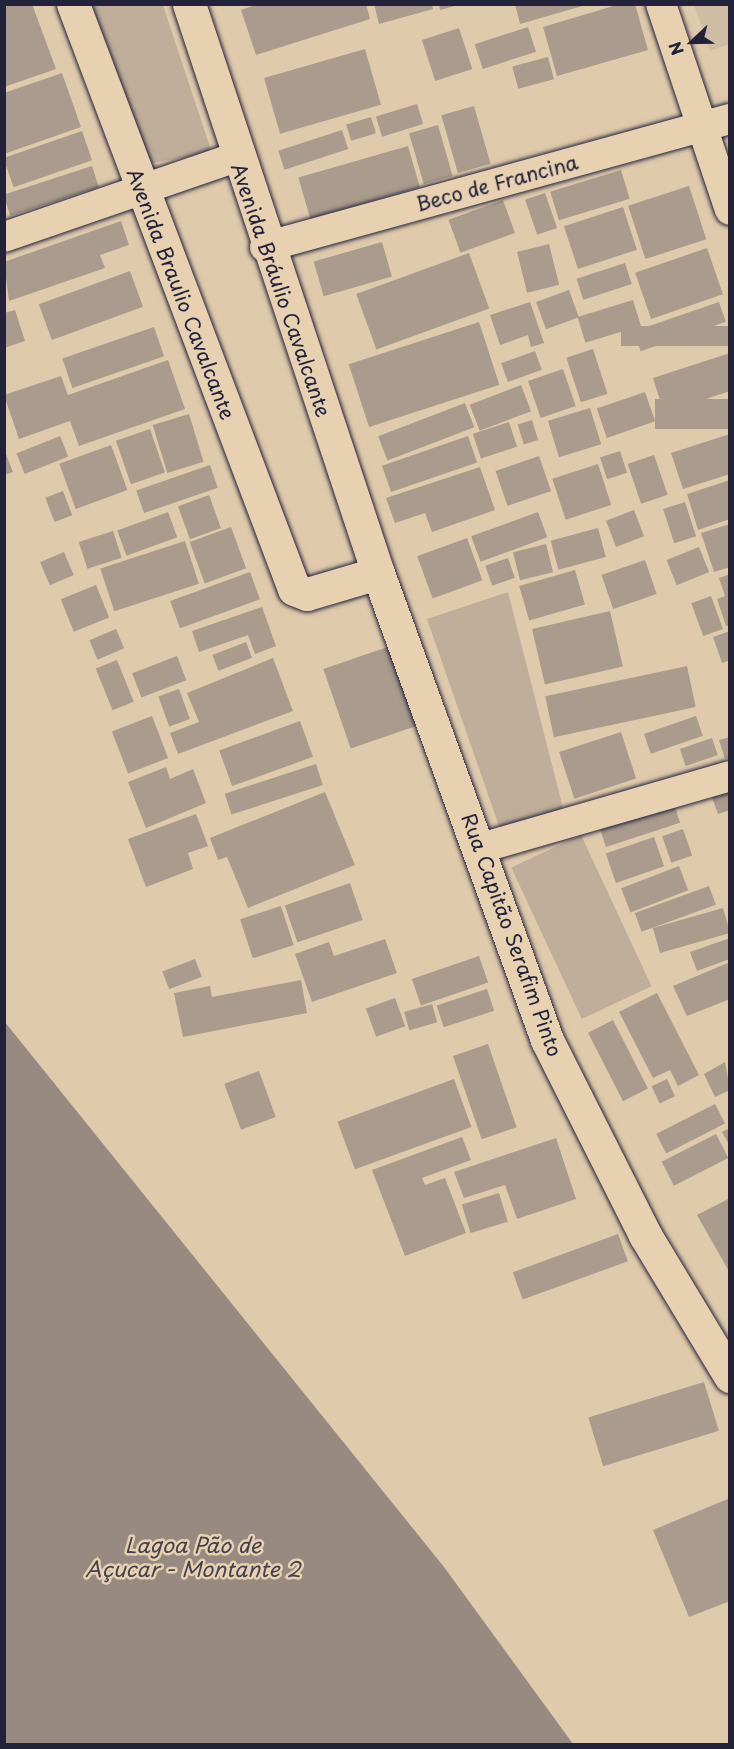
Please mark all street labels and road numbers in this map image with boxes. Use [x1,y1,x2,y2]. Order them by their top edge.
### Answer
street label: Beco de Francina [413,150,581,216]
street label: Avenida Bráulio Cavalcante [226,159,336,421]
street label: Avenida Braulio Cavalcante [122,165,240,423]
street label: Rua Capitão Serafim Pinto [456,809,568,1061]

